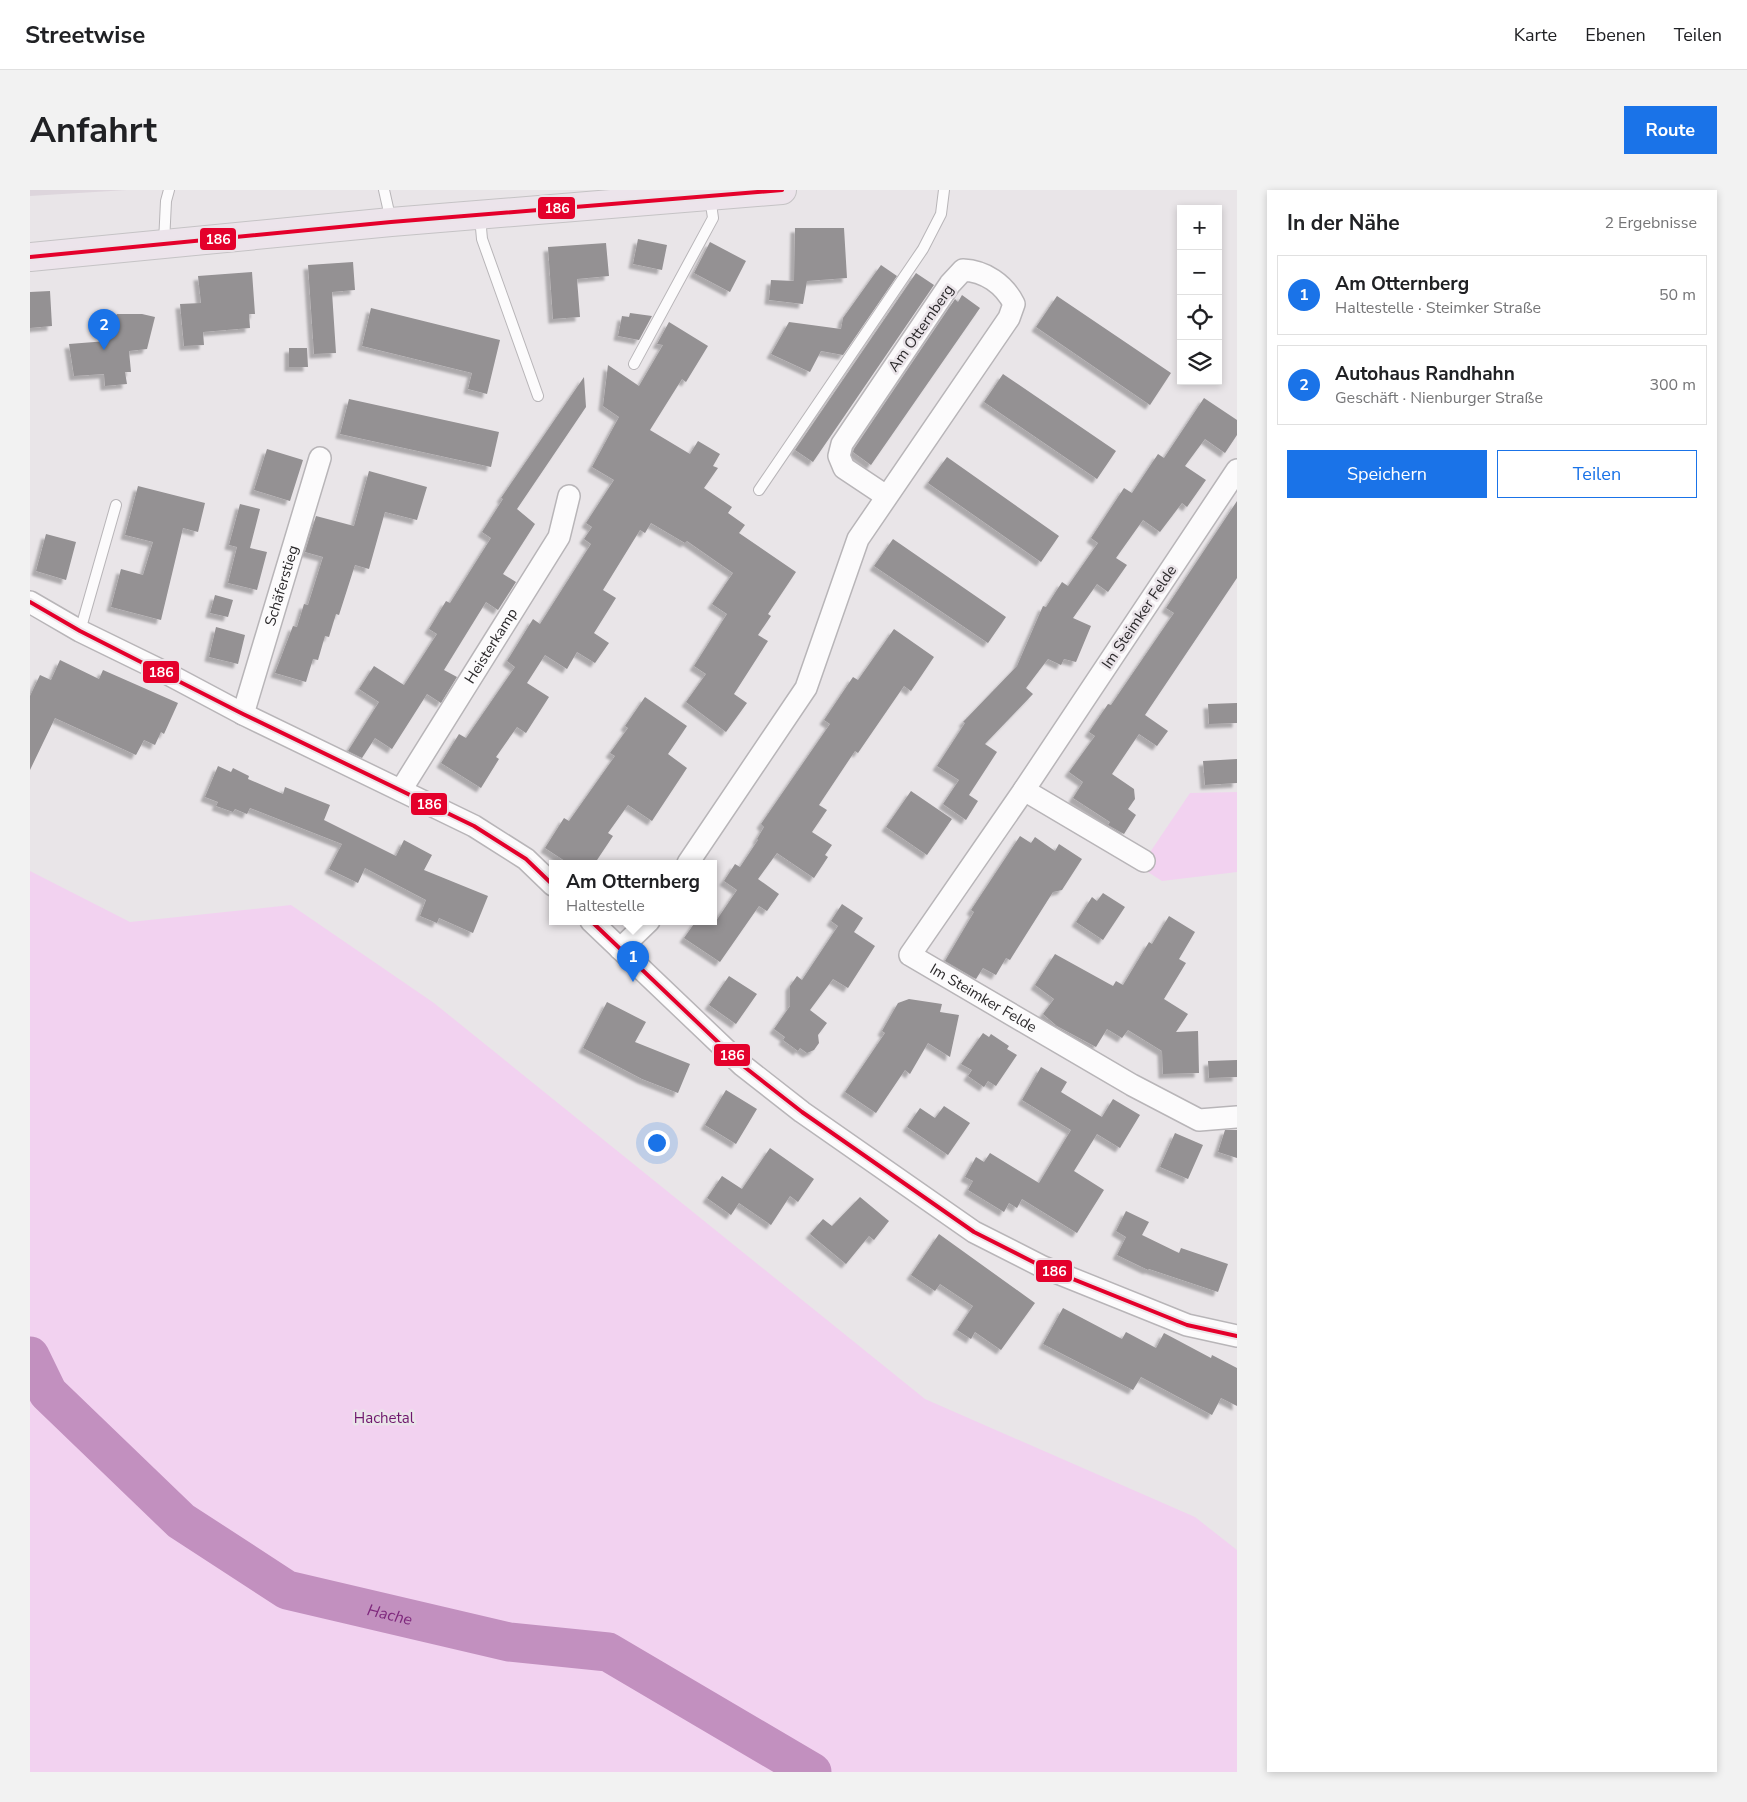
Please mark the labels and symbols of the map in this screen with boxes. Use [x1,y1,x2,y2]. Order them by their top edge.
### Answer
line badge: 186 [537,196,576,220]
text: 186 [544,199,570,218]
line badge: 186 [199,227,237,251]
text: 186 [205,230,231,249]
street label: Am Otternberg [884,280,958,376]
pin: 2 [88,309,120,350]
street label: Schäferstieg [260,543,303,629]
street label: Im Steimker Felde [1097,561,1181,673]
street label: Heisterkamp [460,604,522,687]
line badge: 186 [142,660,180,684]
text: 186 [148,663,174,682]
line badge: 186 [410,792,448,816]
text: 186 [416,795,442,814]
pin: 1 [617,941,649,982]
street label: Im Steimker Felde [926,959,1041,1037]
line badge: 186 [713,1043,751,1067]
text: 186 [719,1046,745,1065]
your location [644,1130,670,1156]
line badge: 186 [1035,1259,1073,1283]
text: 186 [1041,1262,1067,1281]
park label: Hachetal [354,1408,415,1428]
water label: Hache [365,1599,415,1631]

